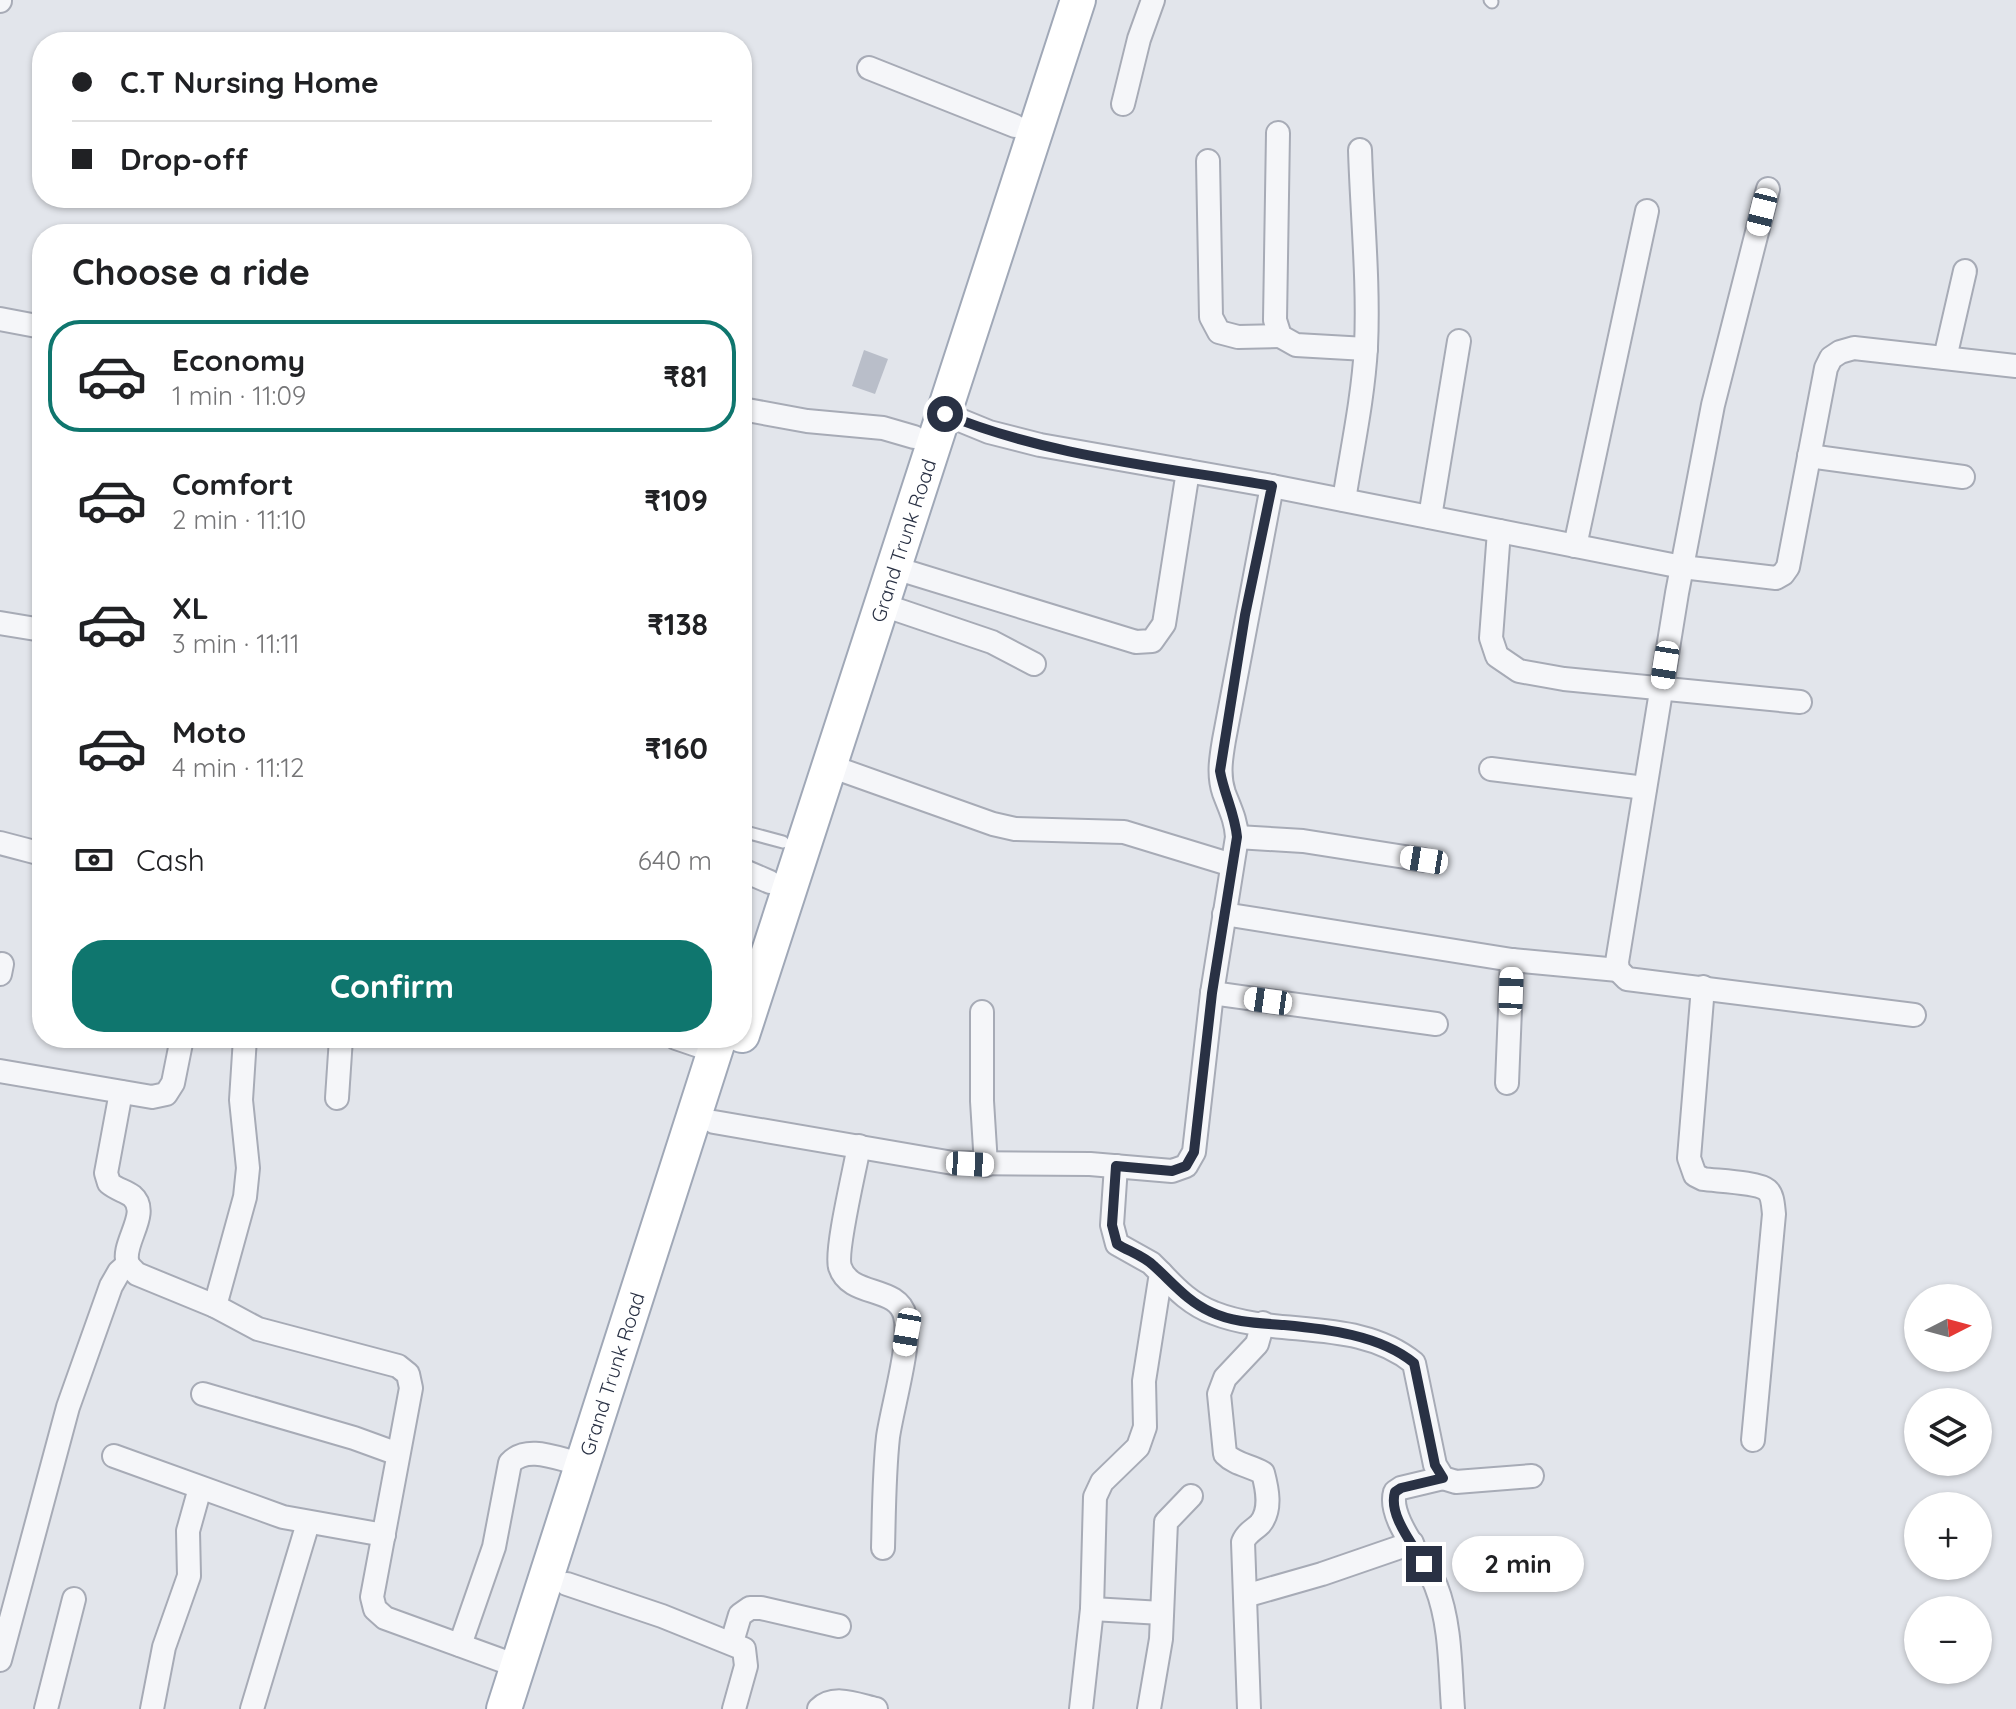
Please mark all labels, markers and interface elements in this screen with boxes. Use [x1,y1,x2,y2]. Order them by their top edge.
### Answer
text: C.T Nursing Home [120,63,379,101]
text: Drop-off [120,140,248,178]
car [1745,186,1779,238]
text: Choose a ride [72,249,310,294]
icon: car [76,340,148,412]
text: Economy [172,341,305,379]
text: ₹81 [663,357,708,395]
text: 1 min · 11:09 [172,379,306,412]
route start [927,396,963,432]
street label: Grand Trunk Road [864,456,941,625]
icon: car [76,464,148,536]
text: Comfort [172,465,293,503]
text: ₹109 [644,481,708,519]
text: 2 min · 11:10 [172,503,306,536]
icon: car [76,588,148,660]
text: XL [172,589,209,627]
text: ₹138 [647,605,708,643]
text: 3 min · 11:11 [172,627,300,660]
car [1649,639,1681,691]
icon: car [76,712,148,784]
text: Moto [172,713,246,751]
text: ₹160 [645,729,708,767]
text: 4 min · 11:12 [172,751,305,784]
icon: cash [72,838,116,882]
text: Cash [136,841,205,879]
text: 640 m [638,844,712,877]
car [1398,844,1450,876]
button: Confirm [72,940,712,1032]
car [1498,967,1524,1015]
car [1243,986,1293,1016]
car [945,1151,995,1177]
north arrow [1904,1284,1992,1372]
map controls [1904,1284,1992,1684]
street label: Grand Trunk Road [574,1289,649,1459]
car [891,1306,923,1358]
button: layers [1904,1388,1992,1476]
button: + [1904,1492,1992,1580]
callout: 2 min [1452,1536,1584,1592]
route end [1406,1546,1442,1582]
text: 2 min [1484,1547,1552,1580]
button: − [1904,1596,1992,1684]

